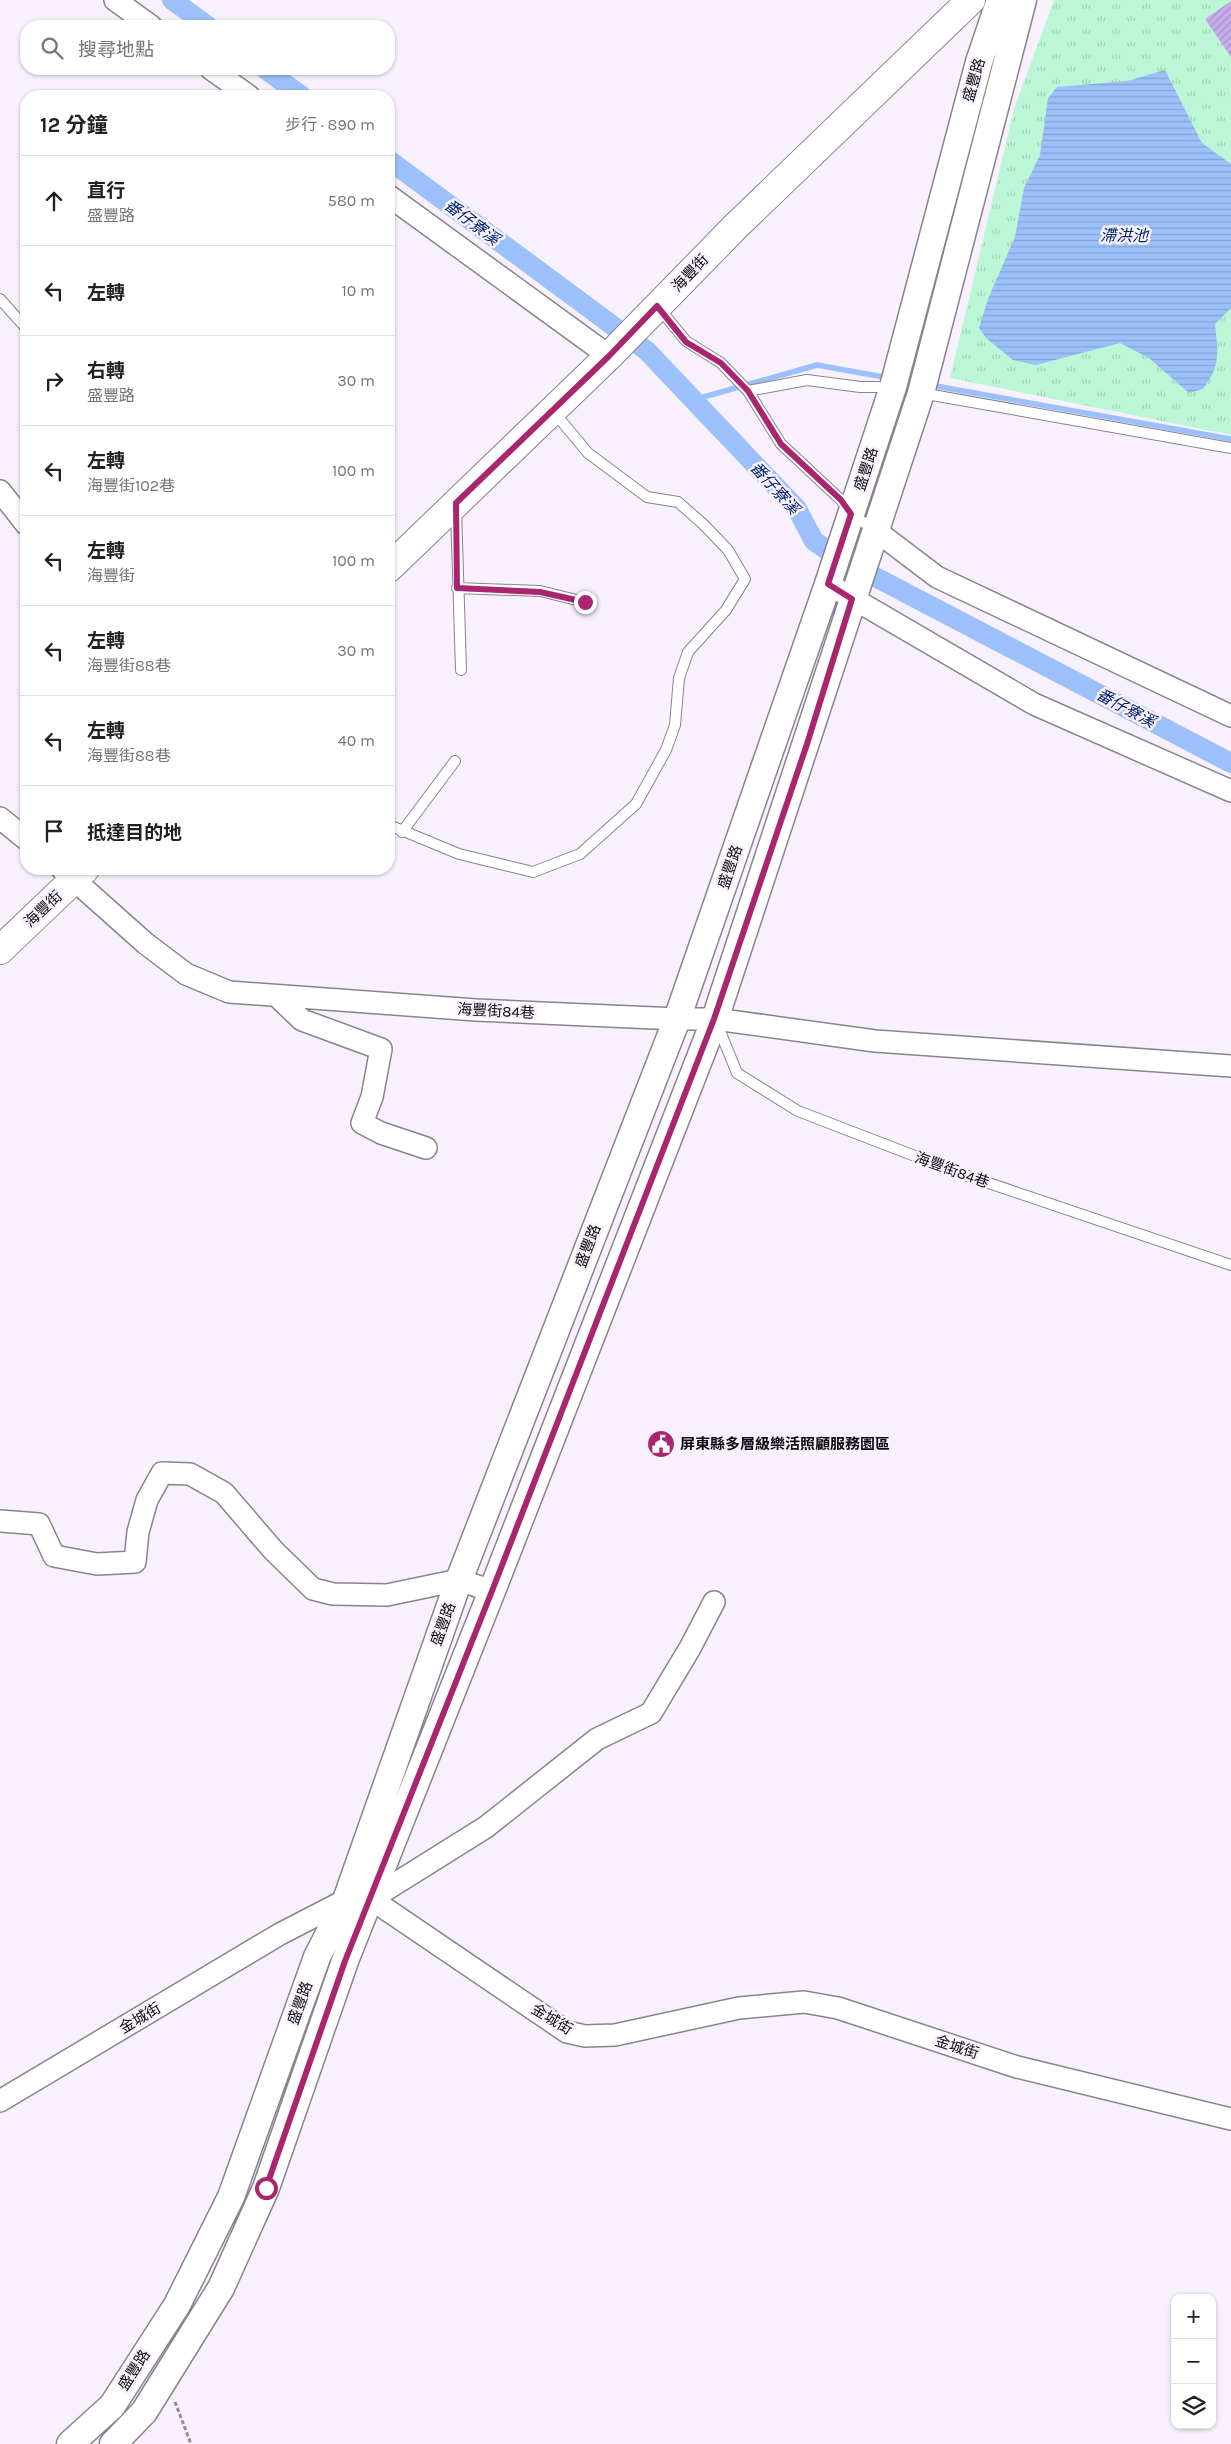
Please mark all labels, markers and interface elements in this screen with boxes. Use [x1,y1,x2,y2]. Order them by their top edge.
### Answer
search box [20,20,395,75]
icon: search [38,34,66,62]
text: 搜尋地點 [78,39,154,61]
street label: 盛豐路 [959,56,989,104]
text: 12 分鐘 [40,113,108,137]
text: 步行 · 890 m [285,115,375,134]
text: 直行 [87,180,125,202]
icon: ahead [40,187,68,215]
text: 580 m [328,191,375,210]
water label: 番仔寮溪 [441,195,505,250]
text: 盛豐路 [87,206,135,225]
water label: 滯洪池 [1100,226,1150,245]
street label: 海豐街 [668,251,712,295]
icon: left [40,277,68,305]
text: 10 m [341,281,375,300]
text: 左轉 [87,282,125,304]
text: 右轉 [87,360,125,382]
icon: right [40,367,68,395]
text: 30 m [337,371,375,390]
text: 盛豐路 [87,386,135,405]
street label: 盛豐路 [850,445,882,493]
text: 左轉 [87,450,125,472]
icon: left [40,457,68,485]
water label: 番仔寮溪 [747,458,805,520]
text: 100 m [332,461,375,480]
text: 海豐街102巷 [87,476,175,495]
text: 左轉 [87,540,125,562]
icon: left [40,547,68,575]
text: 100 m [332,551,375,570]
text: 海豐街 [87,566,135,585]
route end [574,591,597,614]
text: 左轉 [87,630,125,652]
icon: left [40,637,68,665]
text: 30 m [337,641,375,660]
text: 海豐街88巷 [87,656,171,675]
water label: 番仔寮溪 [1093,685,1160,732]
text: 左轉 [87,720,125,742]
icon: left [40,727,68,755]
text: 40 m [338,731,375,750]
text: 海豐街88巷 [87,746,171,765]
icon: arrive [40,817,68,845]
text: 抵達目的地 [87,822,182,844]
street label: 盛豐路 [714,843,746,891]
street label: 海豐街 [20,887,66,931]
street label: 海豐街84巷 [457,1000,535,1022]
street label: 海豐街84巷 [912,1148,992,1192]
street label: 盛豐路 [572,1222,604,1270]
public building icon: 屏東縣多層級樂活照顧服務園區 [646,1429,676,1459]
place label: 屏東縣多層級樂活照顧服務園區 [680,1435,890,1453]
street label: 盛豐路 [427,1600,459,1648]
street label: 盛豐路 [284,1979,316,2027]
street label: 金城街 [116,1999,164,2037]
street label: 金城街 [528,2000,576,2038]
street label: 金城街 [933,2031,981,2063]
route start [255,2177,278,2200]
map controls [1171,2294,1216,2429]
button: + [1171,2294,1216,2339]
button: − [1171,2339,1216,2384]
street label: 盛豐路 [114,2346,154,2394]
button: layers [1171,2384,1216,2429]

